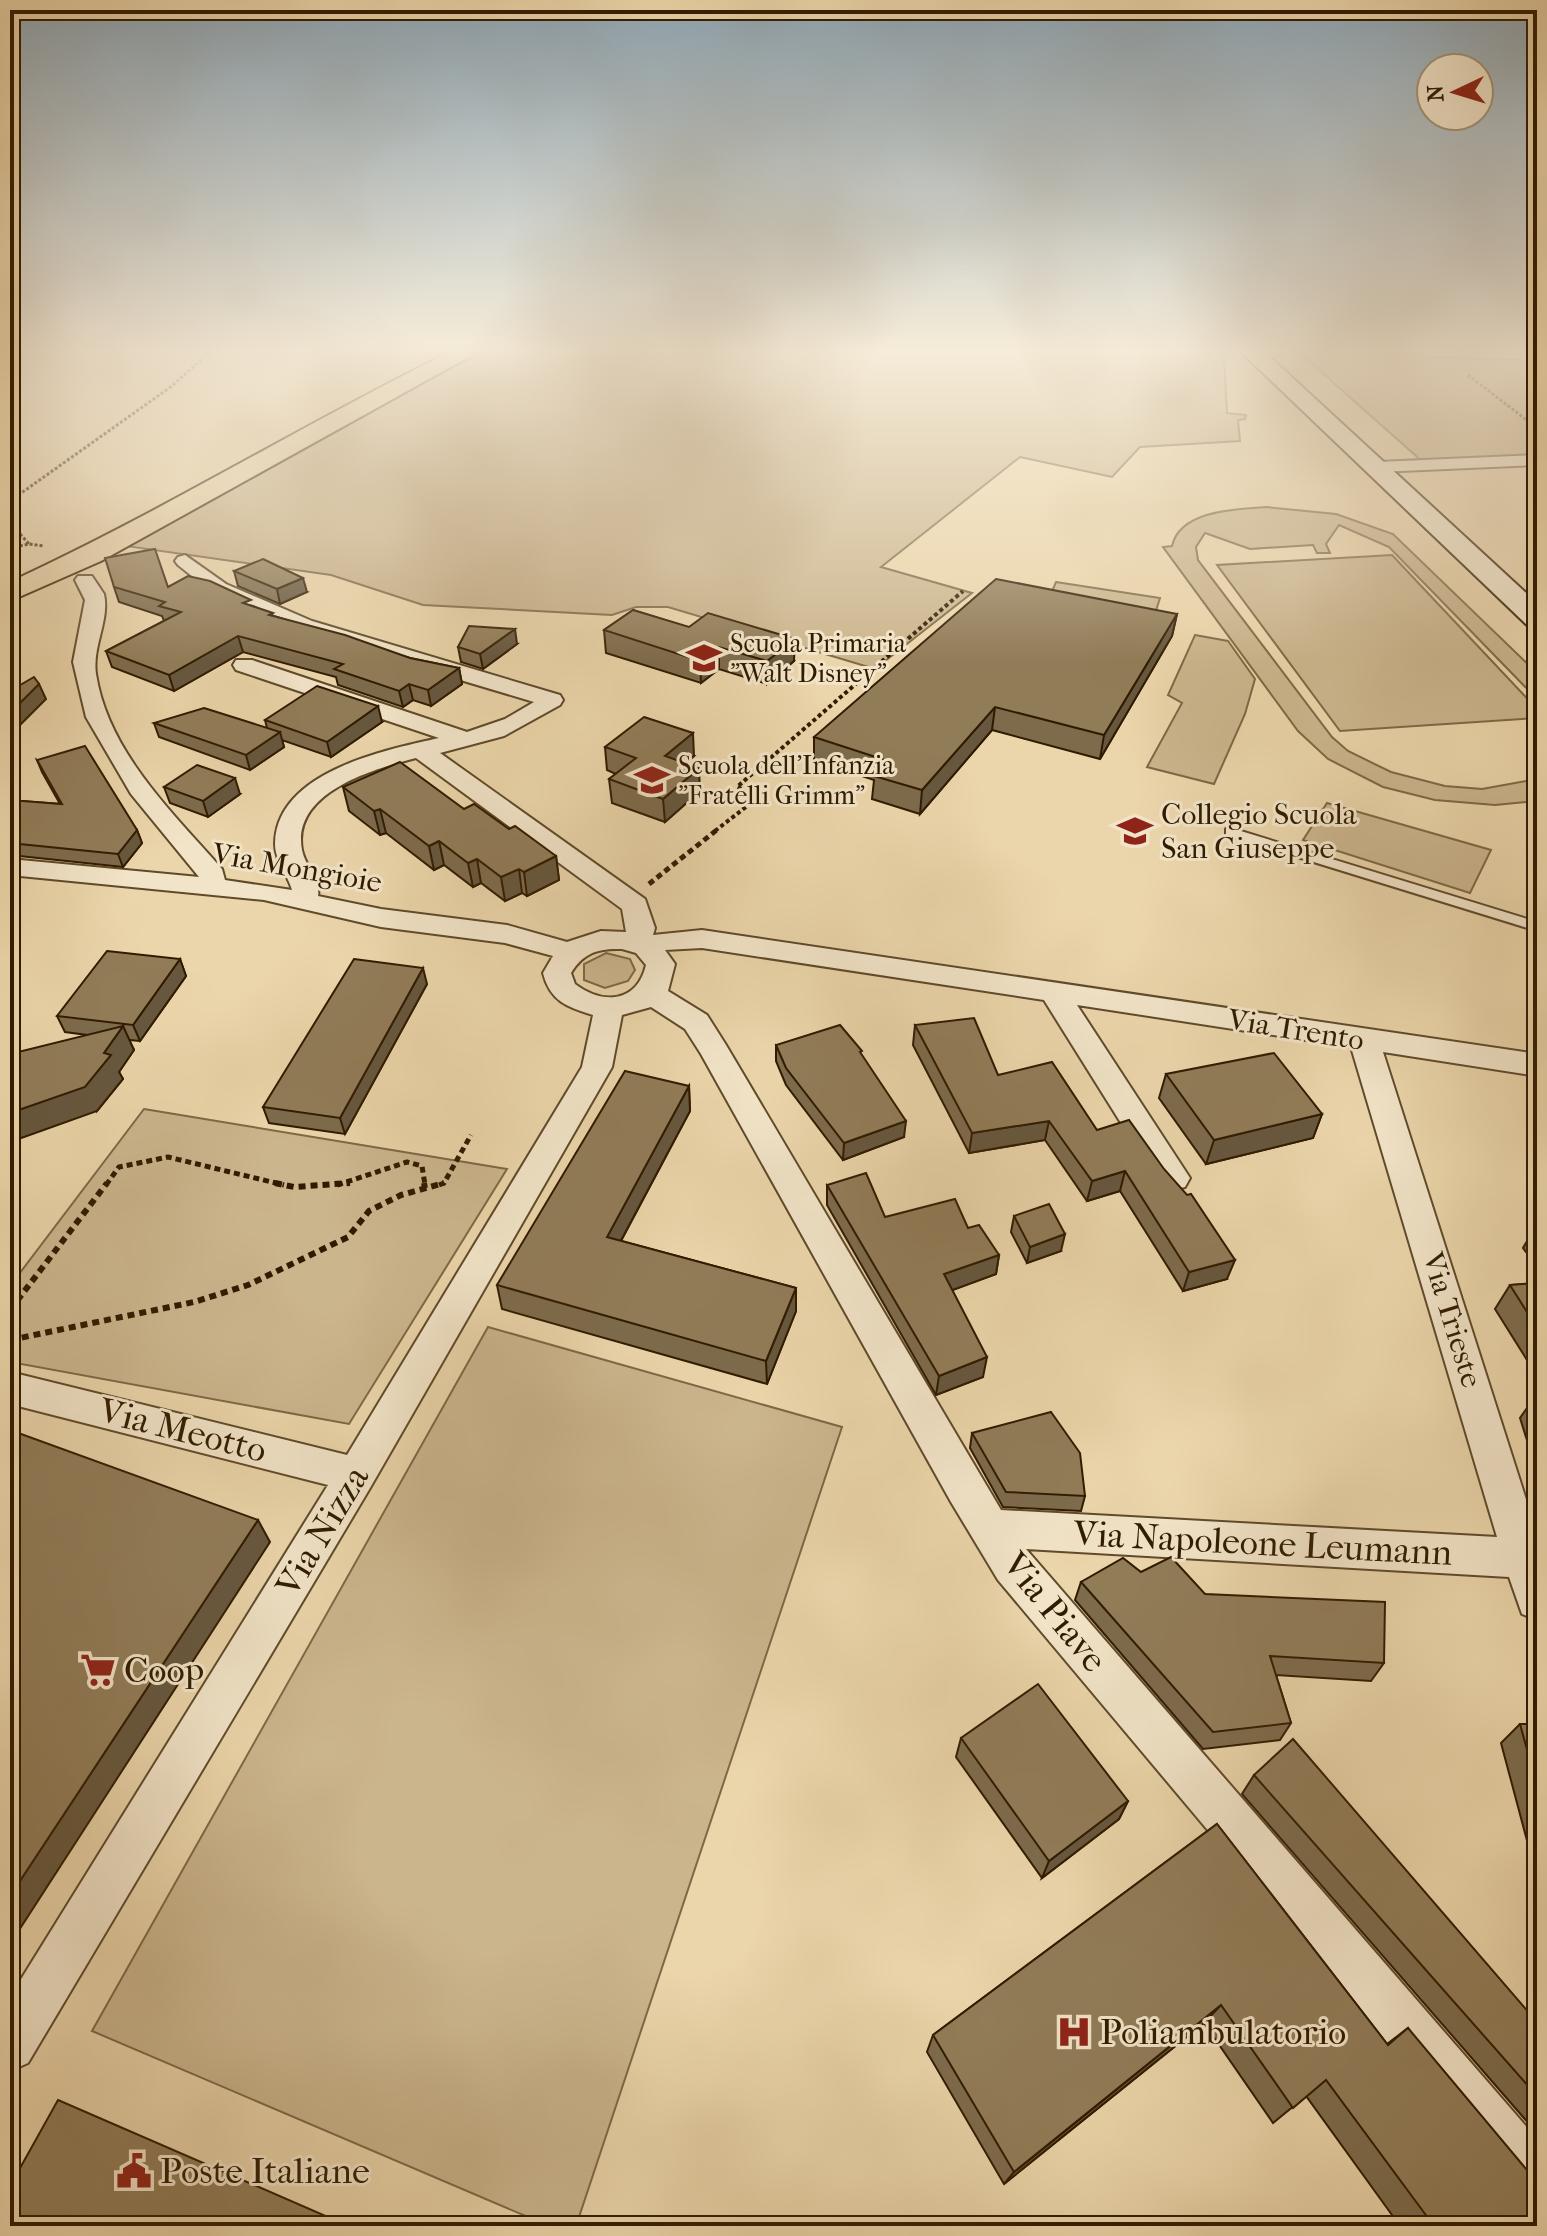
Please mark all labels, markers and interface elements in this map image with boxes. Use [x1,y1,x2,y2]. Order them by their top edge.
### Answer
north arrow [1415,52,1495,132]
text: N [1422,84,1450,103]
place label: Scuola Primaria "Walt Disney" [730,628,907,689]
school or university icon: Scuola Primaria "Walt Disney" [685,639,723,677]
place label: Scuola dell'Infanzia "Fratelli Grimm" [678,750,895,811]
school or university icon: Scuola dell'Infanzia "Fratelli Grimm" [633,761,671,799]
place label: Collegio Scuola San Giuseppe [1161,797,1358,866]
school or university icon: Collegio Scuola San Giuseppe [1116,812,1154,850]
street label: Via Mongioie [209,836,385,900]
street label: Via Trento [1224,1002,1367,1058]
street label: Via Trieste [1415,1247,1489,1392]
street label: Via Meotto [94,1389,271,1471]
street label: Via Nizza [266,1458,377,1605]
street label: Via Napoleone Leumann [1072,1512,1453,1574]
street label: Via Piave [993,1543,1116,1680]
place label: Coop [124,1649,204,1691]
supermarket icon: Coop [79,1651,117,1689]
place label: Poliambulatorio [1100,2011,1346,2053]
hospital icon: Poliambulatorio [1055,2013,1093,2051]
place label: Poste Italiane [160,2150,370,2192]
public building icon: Poste Italiane [115,2152,153,2190]

